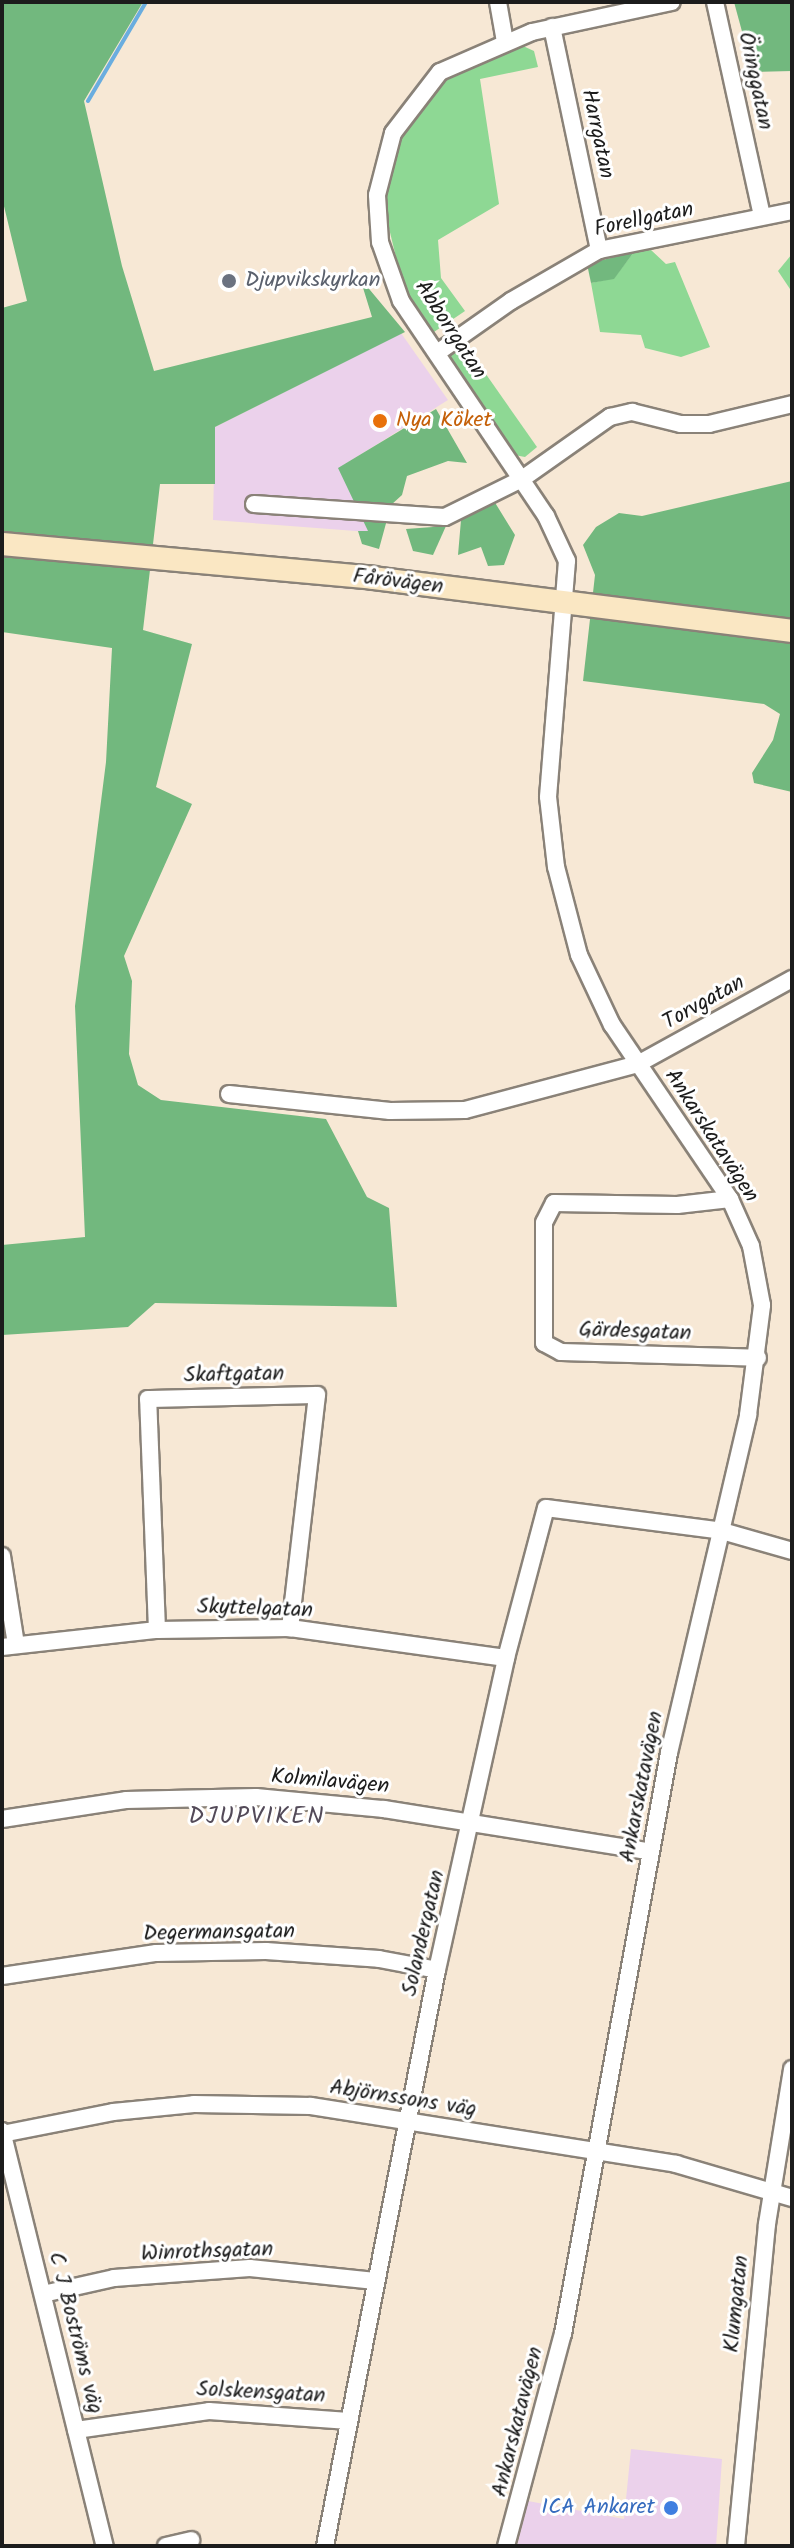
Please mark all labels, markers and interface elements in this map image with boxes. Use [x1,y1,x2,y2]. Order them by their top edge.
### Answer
street label: Öringgatan [732,30,778,132]
street label: Harrgatan [575,87,619,181]
street label: Forellgatan [592,197,696,243]
place label: Djupvikskyrkan [245,268,380,294]
marker: Djupvikskyrkan [220,272,238,290]
street label: Abborrgatan [408,276,492,384]
place label: Nya Köket [396,408,492,434]
marker: Nya Köket [371,412,389,430]
street label: Fårövägen [351,563,445,601]
street label: Torvgatan [658,970,750,1036]
street label: Ankarskatavägen [658,1064,764,1208]
street label: Gärdesgatan [578,1317,692,1347]
street label: Skaftgatan [184,1361,284,1389]
street label: Skyttelgatan [197,1594,313,1624]
street label: Ankarskatavägen [614,1709,670,1865]
street label: Kolmilavägen [270,1764,390,1800]
district label: DJUPVIKEN [189,1803,325,1831]
street label: Solandergatan [397,1867,451,1999]
street label: Degermansgatan [143,1918,295,1948]
street label: Abjörnssons väg [328,2074,478,2124]
street label: Winrothsgatan [140,2236,274,2268]
street label: C J Boströms väg [42,2249,108,2417]
street label: Klumgatan [719,2254,755,2354]
street label: Ankarskatavägen [487,2344,549,2500]
street label: Solskensgatan [196,2376,326,2410]
place label: ICA Ankaret [541,2495,655,2521]
marker: ICA Ankaret [662,2499,680,2517]

